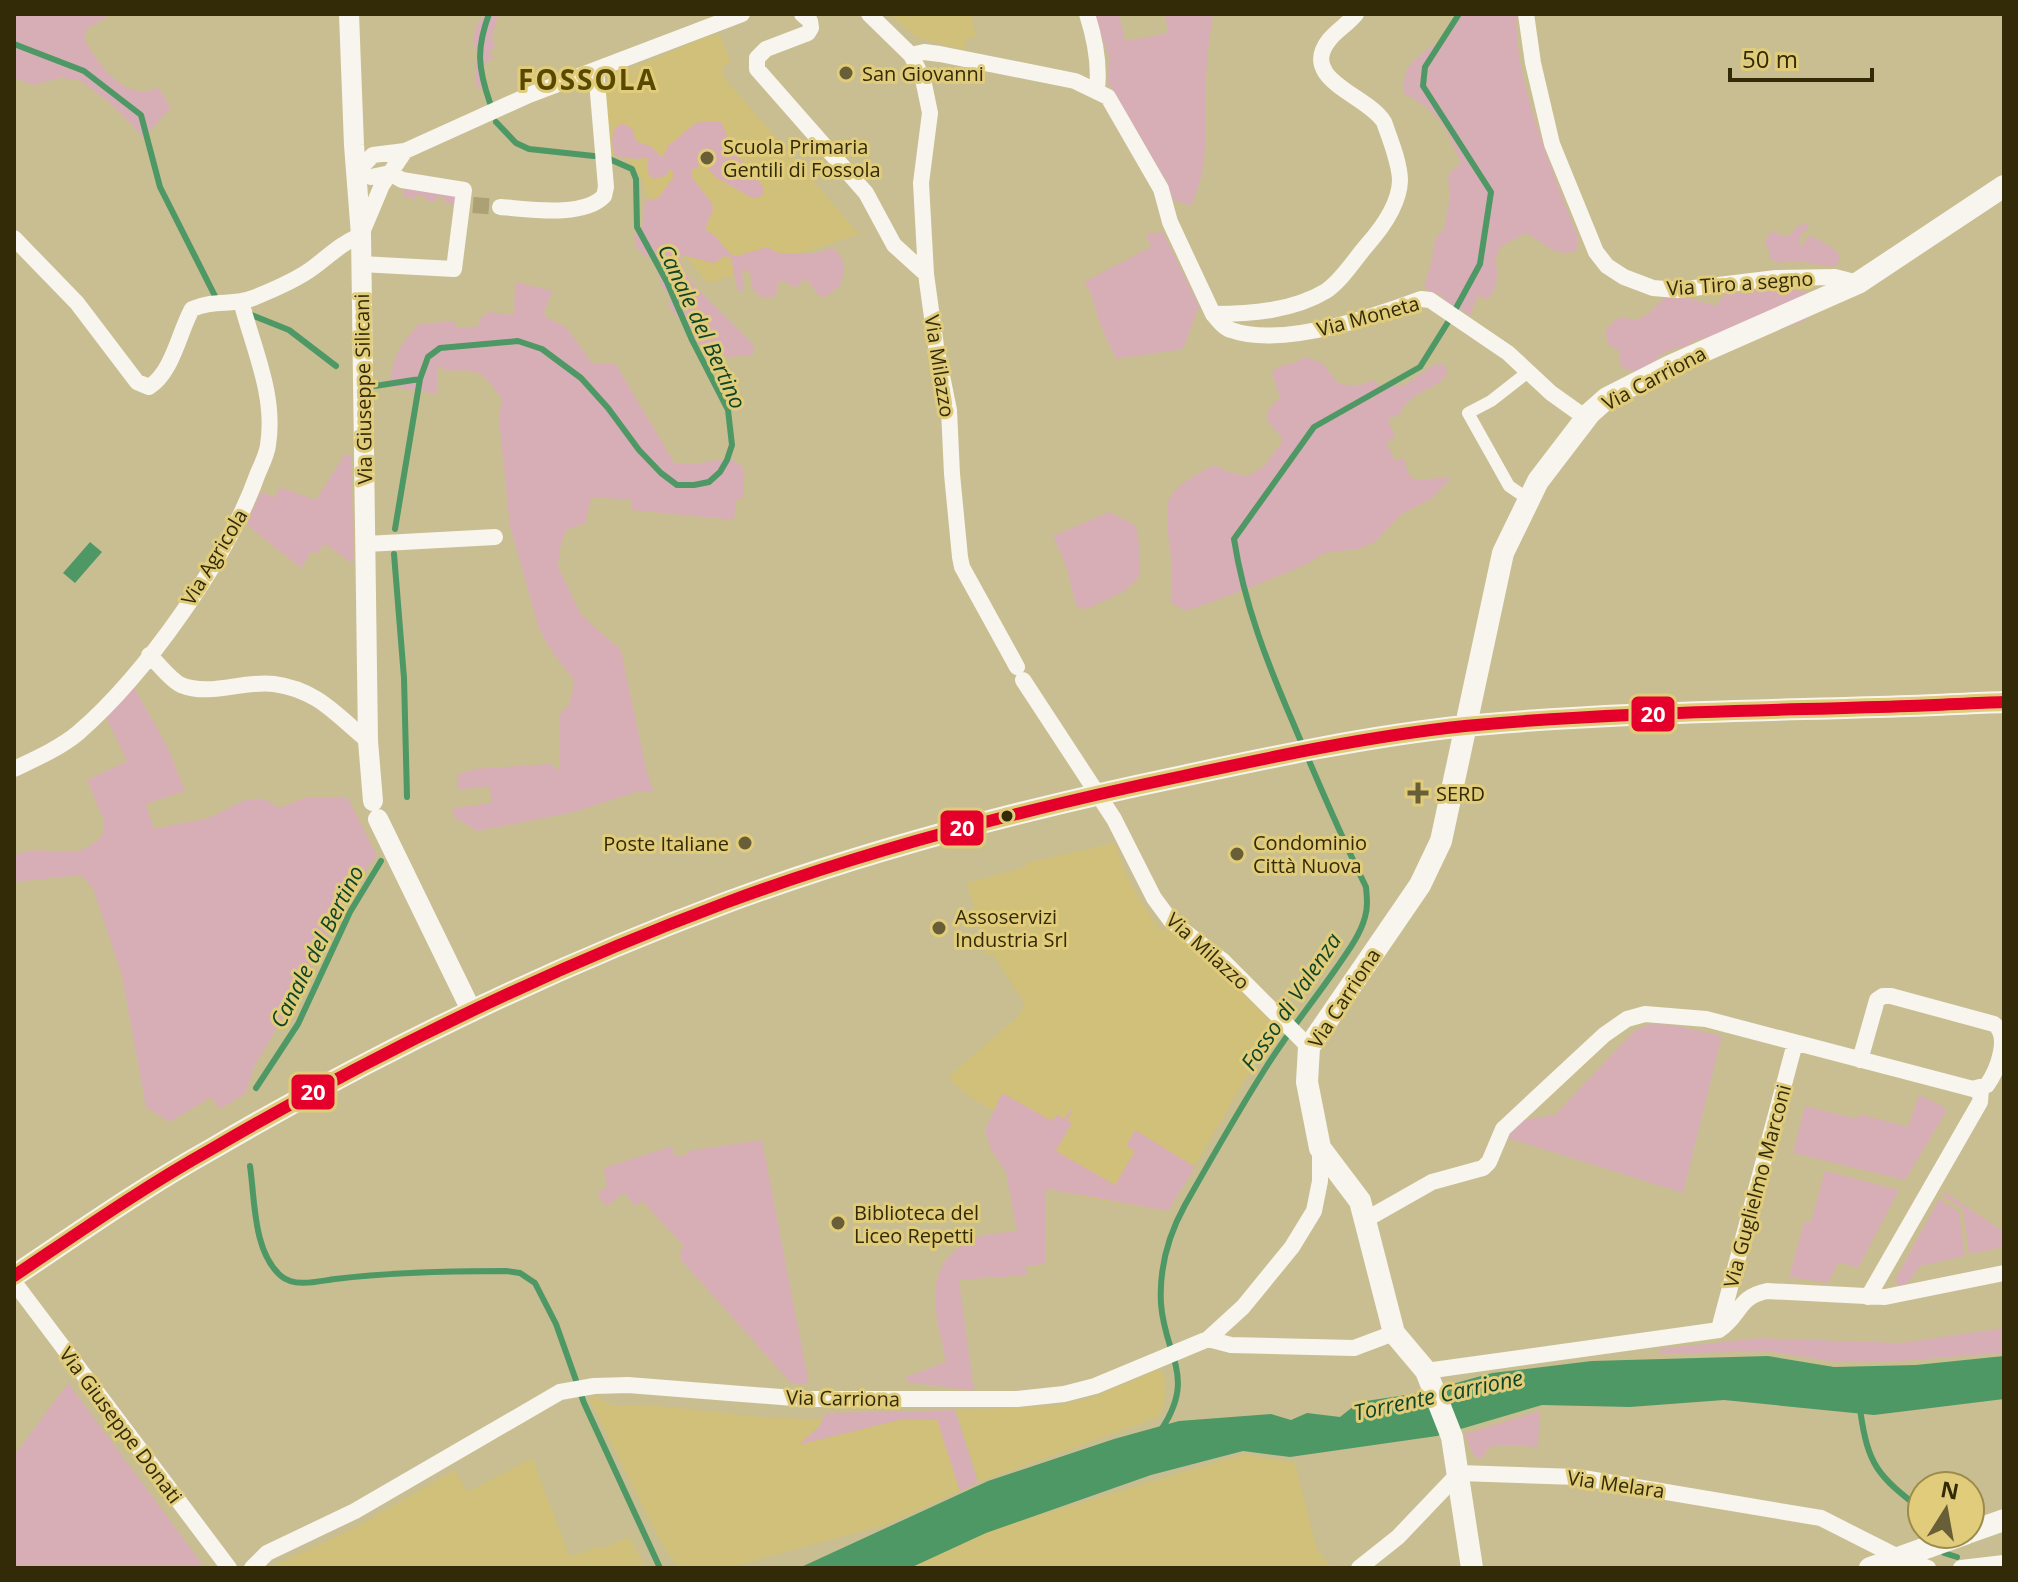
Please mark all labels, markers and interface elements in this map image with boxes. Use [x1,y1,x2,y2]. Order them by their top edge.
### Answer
scale bar [1730,32,1872,82]
text: 50 m [1742,42,1798,75]
district label: FOSSOLA [518,60,658,98]
place label: San Giovanni [862,60,984,87]
marker: San Giovanni [837,64,855,82]
place label: Scuola Primaria Gentili di Fossola [723,133,881,183]
marker: Scuola Primaria Gentili di Fossola [698,149,716,167]
water label: Canale del Bertino [652,239,754,413]
street label: Via Tiro a segno [1666,264,1814,302]
street label: Via Moneta [1314,289,1422,343]
street label: Via Giuseppe Silicani [348,293,378,485]
street label: Via Milazzo [919,313,961,419]
street label: Via Carriona [1597,339,1711,417]
street label: Via Agricola [175,504,253,610]
line badge: 20 [1630,695,1676,733]
text: 20 [1640,698,1666,728]
place label: SERD [1436,780,1485,807]
marker: SERD [1407,782,1429,804]
unlabelled marker [999,808,1015,824]
line badge: 20 [939,809,985,847]
text: 20 [949,812,975,842]
place label: Condominio Città Nuova [1253,829,1367,879]
place label: Poste Italiane [603,830,729,857]
marker: Poste Italiane [736,834,754,852]
marker: Condominio Città Nuova [1228,845,1246,863]
water label: Canale del Bertino [262,860,370,1032]
place label: Assoservizi Industria Srl [955,903,1068,953]
street label: Via Milazzo [1161,906,1255,996]
marker: Assoservizi Industria Srl [930,919,948,937]
water label: Fosso di Valenza [1233,926,1347,1076]
street label: Via Carriona [1302,943,1386,1053]
line badge: 20 [290,1073,336,1111]
text: 20 [300,1076,326,1106]
street label: Via Guglielmo Marconi [1717,1081,1797,1291]
place label: Biblioteca del Liceo Repetti [854,1199,979,1249]
marker: Biblioteca del Liceo Repetti [829,1214,847,1232]
street label: Via Giuseppe Donati [53,1341,189,1509]
water label: Torrente Carrione [1350,1361,1526,1427]
street label: Via Carriona [786,1384,900,1412]
street label: Via Melara [1566,1464,1666,1504]
north arrow [1906,1470,1986,1550]
text: N [1938,1473,1962,1506]

